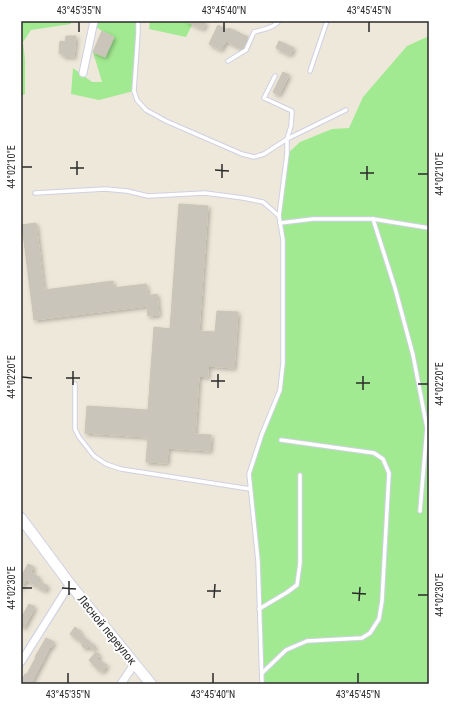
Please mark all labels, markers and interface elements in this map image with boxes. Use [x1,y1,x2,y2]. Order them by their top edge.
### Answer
text: 43°45'35"N [57,5,101,16]
text: 43°45'40"N [202,5,246,16]
text: 43°45'45"N [347,5,391,16]
text: 44°02'10"E [6,145,17,189]
text: 44°02'10"E [434,152,445,196]
text: 44°02'20"E [6,355,17,399]
text: 44°02'20"E [434,362,445,406]
text: 44°02'30"E [6,566,17,610]
text: 44°02'30"E [434,573,445,617]
street label: Лесной переулок [75,592,139,668]
text: 43°45'35"N [46,689,90,700]
text: 43°45'40"N [191,689,235,700]
text: 43°45'45"N [336,689,380,700]

